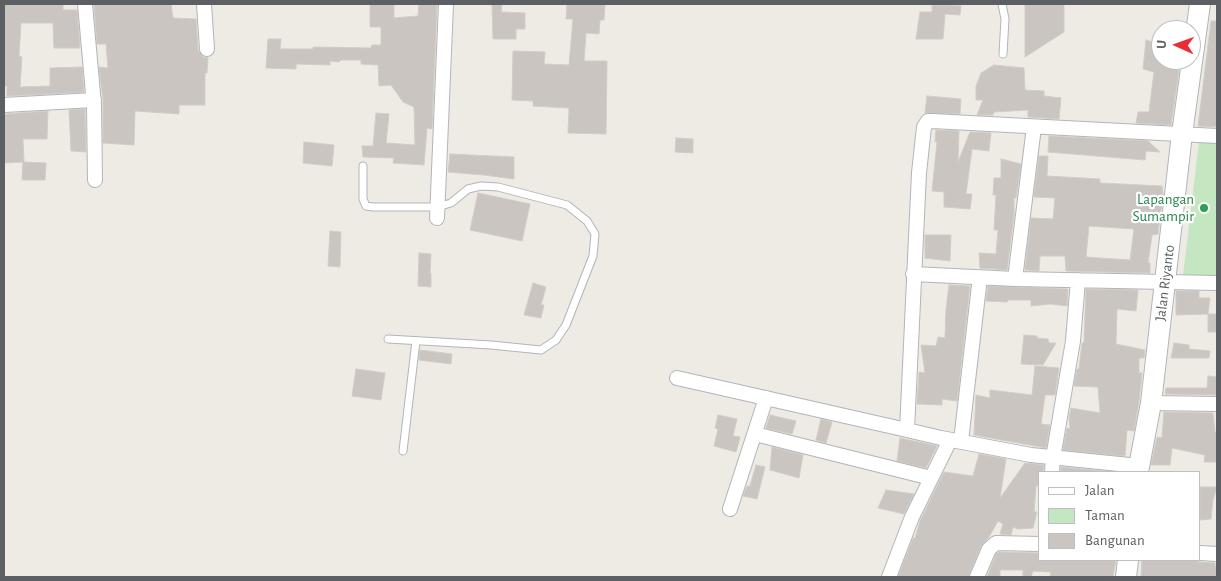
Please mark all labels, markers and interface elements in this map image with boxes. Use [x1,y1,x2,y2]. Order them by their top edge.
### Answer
north arrow [1151,20,1201,70]
text: U [1155,40,1169,49]
place label: Lapangan Sumampir [1133,190,1194,225]
marker: Lapangan Sumampir [1198,202,1210,214]
street label: Jalan Riyanto [1151,244,1179,322]
legend [1038,471,1201,561]
text: Jalan [1085,483,1115,498]
text: Taman [1085,508,1125,523]
text: Bangunan [1085,533,1145,548]

